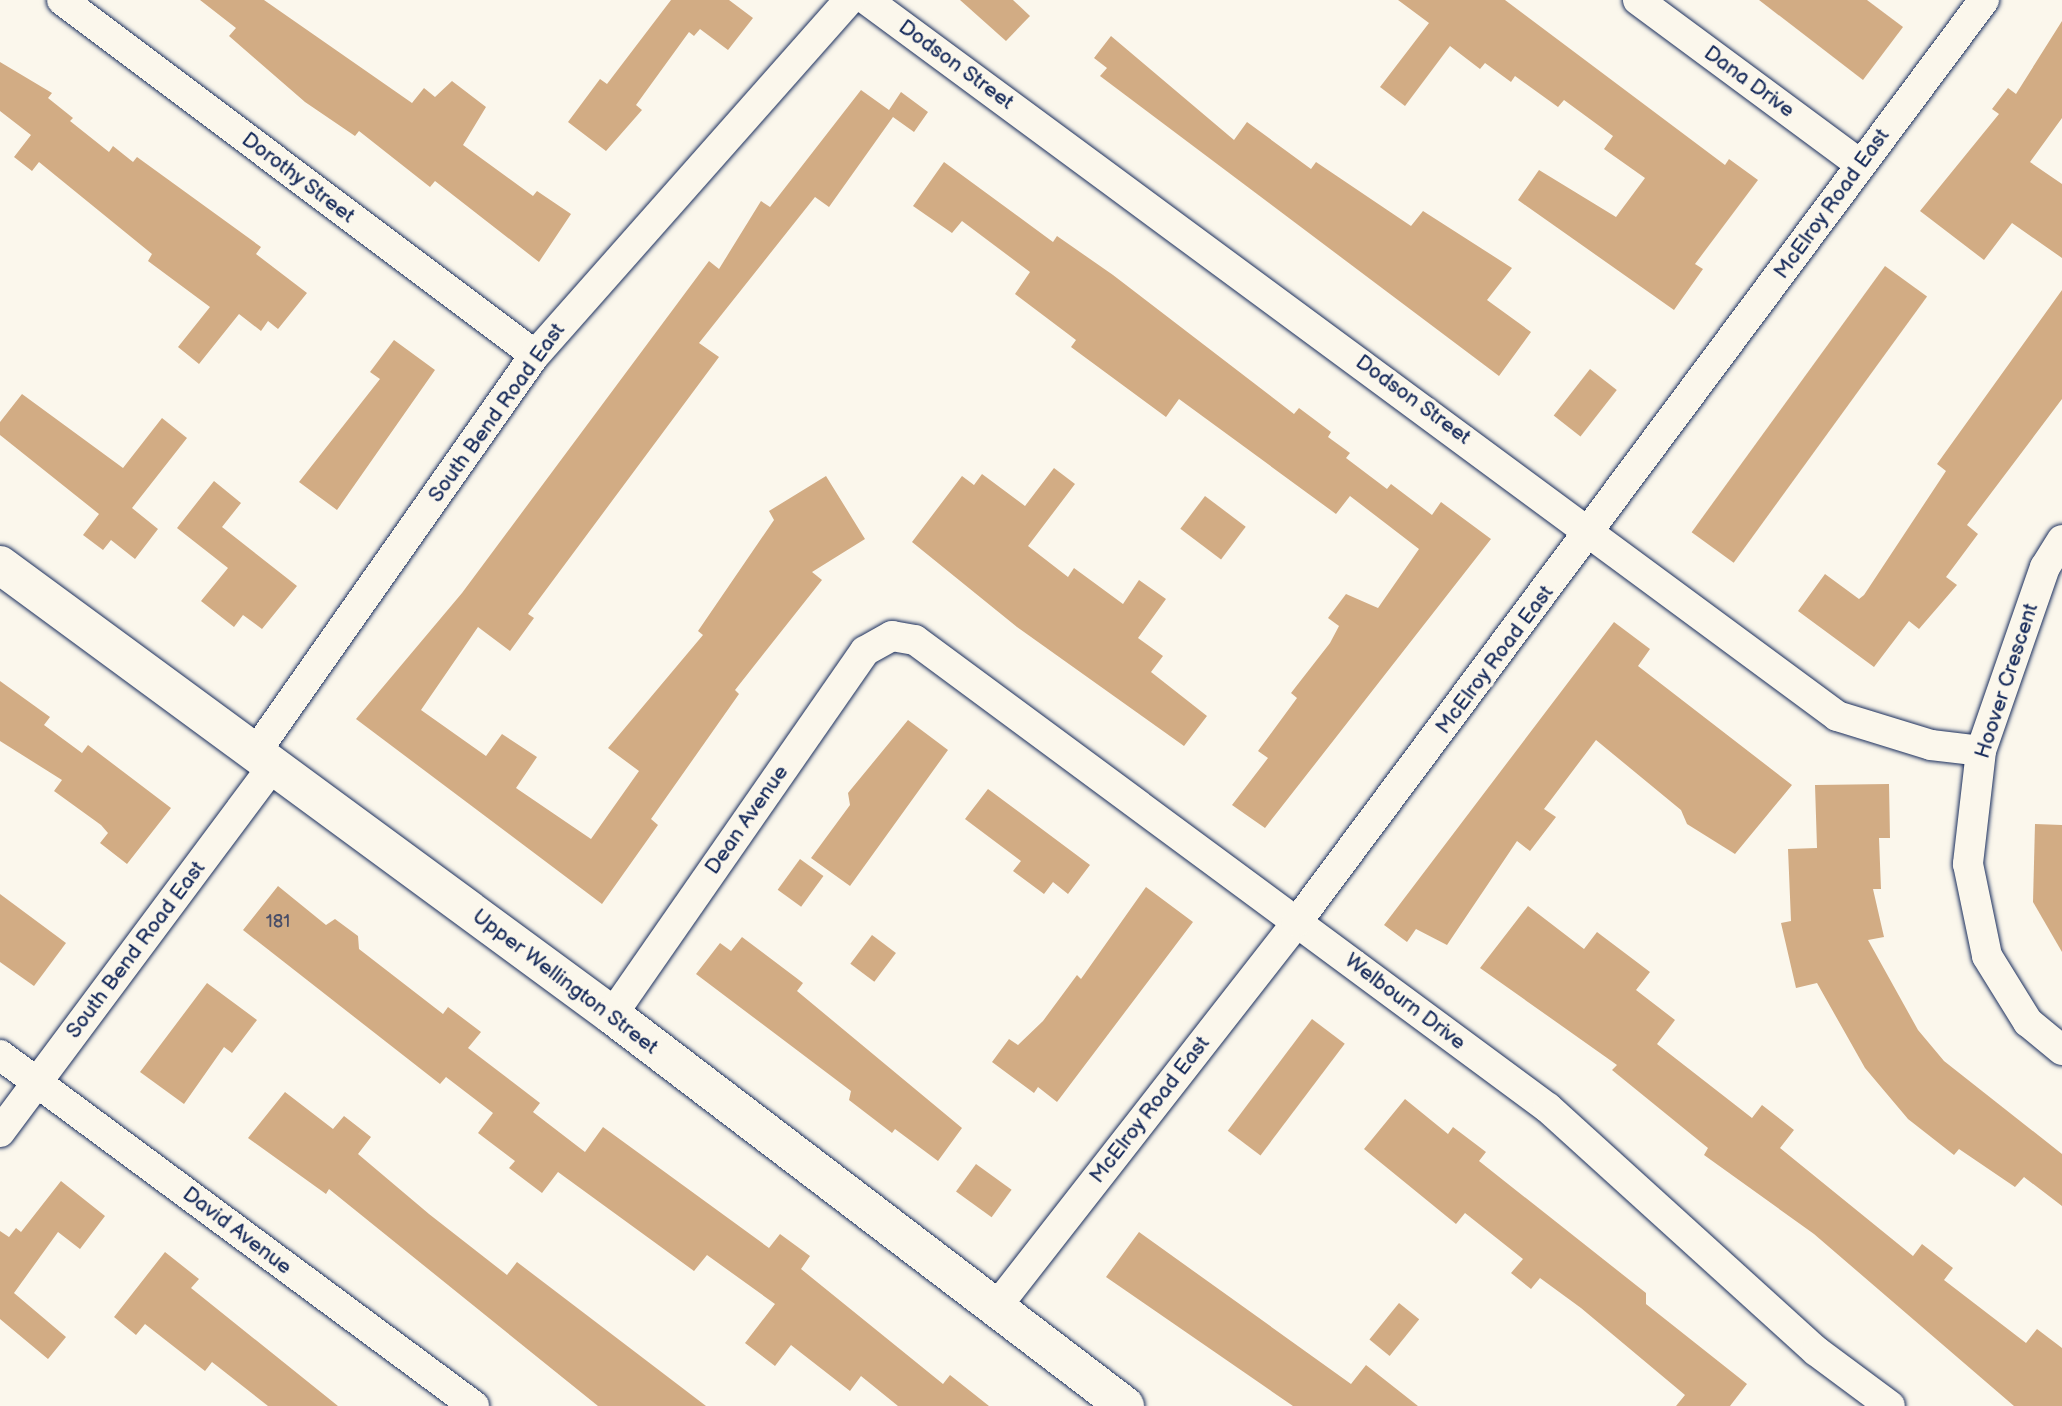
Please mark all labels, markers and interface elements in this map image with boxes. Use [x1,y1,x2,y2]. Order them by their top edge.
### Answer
street label: Dodson Street [893,15,1019,115]
street label: Dana Drive [1699,41,1799,123]
street label: McElroy Road East [1769,123,1895,285]
street label: Dorothy Street [236,127,360,229]
street label: South Bend Road East [424,319,570,507]
street label: Dodson Street [1350,350,1476,450]
street label: McElroy Road East [1431,580,1559,740]
street label: Hoover Crescent [1970,600,2044,762]
street label: Dean Avenue [700,761,794,879]
street label: South Bend Road East [61,856,211,1044]
street label: Upper Wellington Street [467,904,663,1060]
house number: 181 [266,911,290,933]
street label: Welbourn Drive [1340,948,1470,1056]
street label: McElroy Road East [1084,1031,1216,1189]
street label: David Avenue [177,1182,297,1280]

